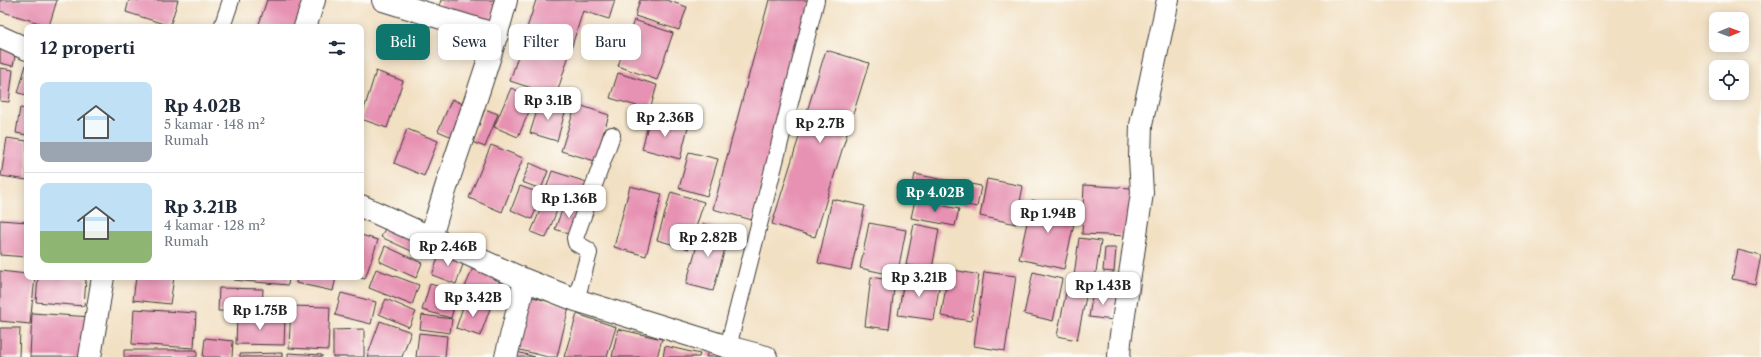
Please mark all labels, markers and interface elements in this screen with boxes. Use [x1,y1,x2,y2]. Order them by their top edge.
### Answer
north arrow [1709,12,1749,52]
map controls [1709,12,1749,100]
chip: Beli [376,24,430,60]
chip: Sewa [438,24,501,60]
chip: Filter [509,24,573,60]
chip: Baru [581,24,641,60]
icon: filters [326,37,348,59]
text: 12 properti [40,38,135,58]
button: locate [1709,60,1749,100]
pin: Rp 3.1B [511,87,585,121]
text: Rp 3.1B [524,92,572,108]
text: Rp 4.02B [164,96,241,116]
icon: home [72,98,120,146]
pin: Rp 2.36B [624,104,706,138]
text: Rp 2.36B [636,109,694,125]
pin: Rp 2.7B [783,110,857,144]
text: Rp 2.7B [795,115,845,131]
text: 5 kamar · 148 m² [164,116,265,132]
text: Rumah [164,132,209,148]
pin: Rp 4.02B [894,179,976,213]
text: Rp 4.02B [906,184,964,200]
pin: Rp 1.36B [528,185,610,219]
text: Rp 1.36B [541,190,597,206]
text: Rp 3.21B [164,197,237,217]
icon: home [72,199,120,247]
pin: Rp 1.94B [1007,200,1089,234]
text: Rp 1.94B [1020,205,1076,221]
text: 4 kamar · 128 m² [164,217,265,233]
pin: Rp 2.82B [667,224,749,258]
text: Rp 2.82B [679,229,737,245]
text: Rumah [164,233,209,249]
pin: Rp 2.46B [407,233,489,267]
text: Rp 2.46B [419,238,477,254]
pin: Rp 3.21B [878,264,960,298]
text: Rp 3.21B [891,269,947,285]
pin: Rp 1.43B [1062,272,1144,306]
text: Rp 1.43B [1075,277,1131,293]
pin: Rp 3.42B [432,284,514,318]
text: Rp 3.42B [444,289,502,305]
pin: Rp 1.75B [219,297,301,331]
text: Rp 1.75B [233,302,287,318]

